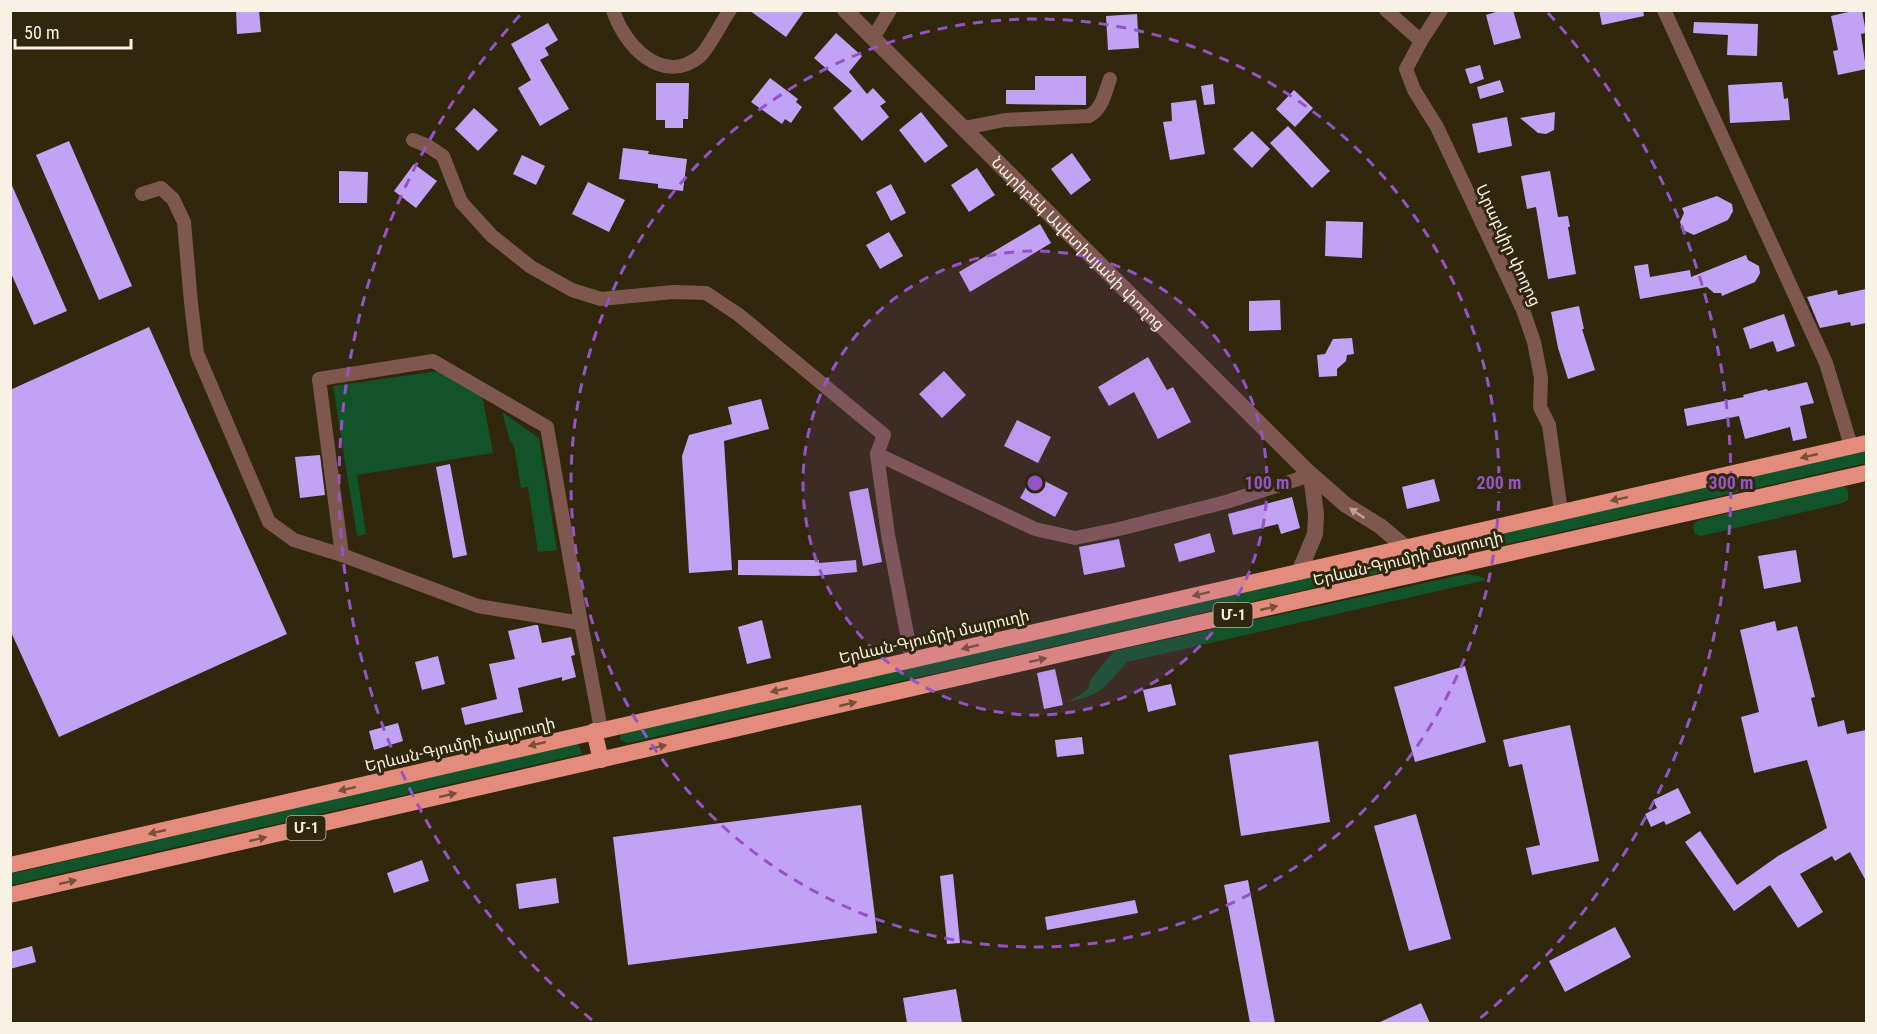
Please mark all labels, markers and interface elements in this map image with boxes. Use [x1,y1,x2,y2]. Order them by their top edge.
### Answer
scale bar [15,12,130,50]
text: 50 m [24,22,59,43]
street label: Նարիբեկ Ավետիսյանի փողոց [988,153,1169,334]
street label: Արաբկիր փողոց [1472,181,1545,309]
one-way arrow [1800,452,1819,461]
text: 100 m [1245,472,1289,493]
text: 200 m [1477,472,1521,493]
text: 300 m [1709,472,1753,493]
centre of rings [1025,473,1045,493]
one-way arrow [1610,495,1629,504]
one-way arrow [1350,507,1366,519]
street label: Երևան-Գյումրի մայրուղի [1311,527,1505,590]
one-way arrow [1191,590,1210,599]
one-way arrow [1260,602,1278,612]
road number: Մ-1 [1214,603,1252,627]
street label: Երևան-Գյումրի մայրուղի [837,605,1031,668]
one-way arrow [960,642,979,652]
one-way arrow [1028,654,1047,664]
one-way arrow [770,685,789,695]
one-way arrow [838,699,857,708]
street label: Երևան-Գյումրի մայրուղի [363,713,557,776]
one-way arrow [528,740,546,750]
one-way arrow [648,742,667,752]
one-way arrow [338,784,356,794]
one-way arrow [439,790,457,800]
road number: Մ-1 [286,816,326,840]
one-way arrow [147,828,166,837]
one-way arrow [248,833,267,843]
one-way arrow [58,877,77,886]

